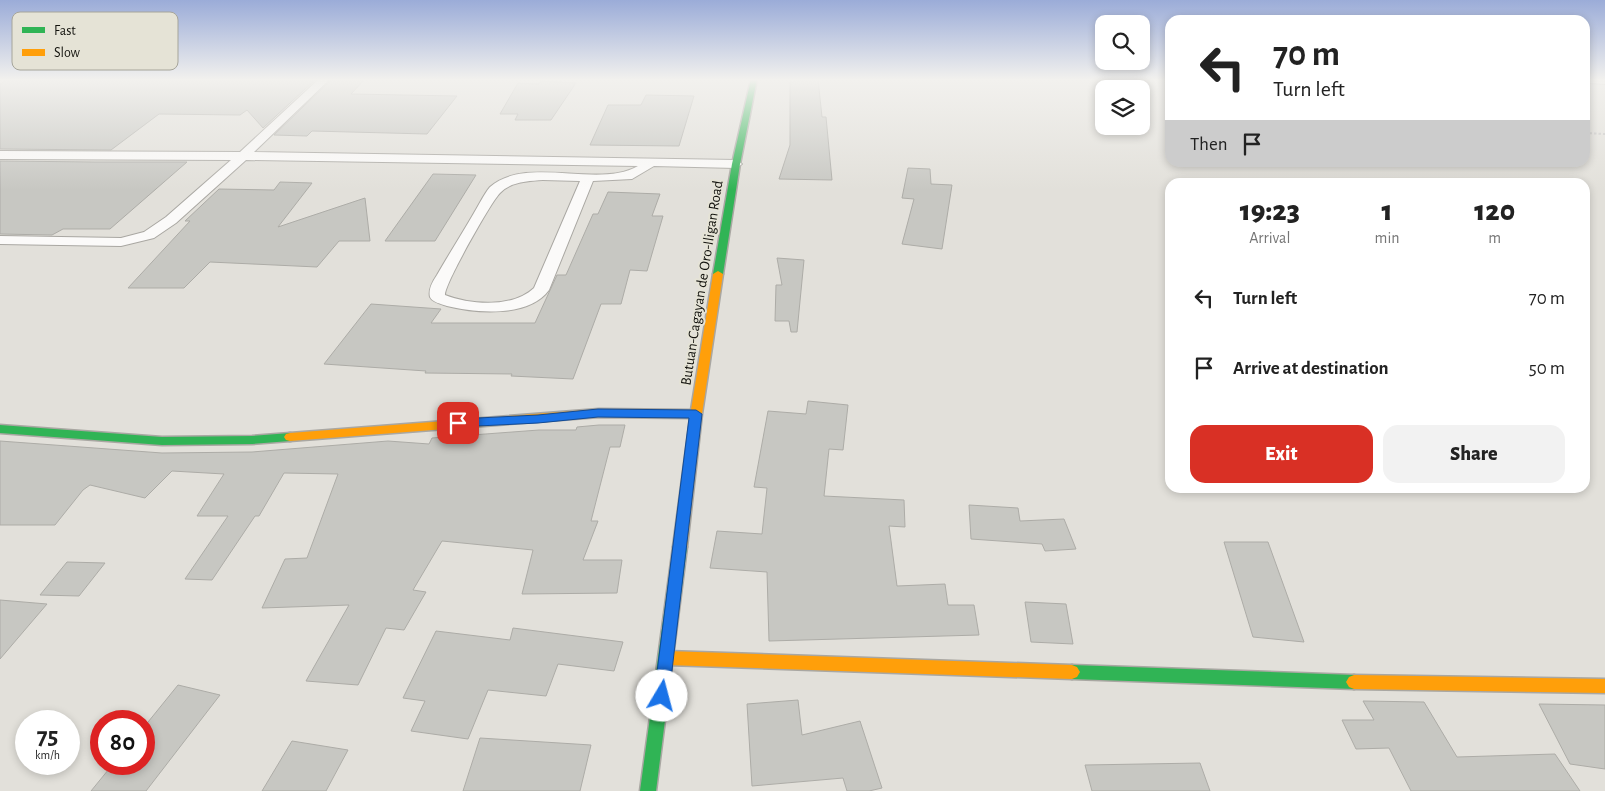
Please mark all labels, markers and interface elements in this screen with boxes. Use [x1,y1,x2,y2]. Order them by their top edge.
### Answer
legend [12,12,178,70]
map controls [1095,15,1150,135]
button: search [1095,15,1150,70]
text: Fast [54,24,76,38]
icon: left [1190,35,1255,100]
text: 70 m [1273,37,1340,72]
text: Slow [54,46,81,60]
text: Turn left [1273,78,1345,100]
button: layers [1095,80,1150,135]
icon: arrive [1238,130,1266,158]
text: Then [1190,135,1228,154]
street label: Butuan-Cagayan de Oro-Iligan Road [678,179,726,387]
text: 19:23 [1240,196,1300,226]
text: 1 [1382,196,1393,226]
text: 120 [1474,196,1515,226]
text: Arrival [1249,230,1290,246]
text: min [1375,230,1400,246]
text: m [1488,230,1501,246]
icon: left [1190,284,1218,312]
text: Turn left [1233,289,1297,308]
text: 70 m [1529,289,1565,308]
icon: arrive [1190,354,1218,382]
text: Arrive at destination [1233,359,1389,378]
text: 50 m [1529,359,1565,378]
pin [437,402,479,444]
icon: arrive [444,409,472,437]
button: Exit [1190,425,1373,483]
button: Share [1383,425,1565,483]
position arrow [635,669,687,721]
speed limit sign: 80 [90,710,155,775]
text: 75 [37,724,58,749]
text: km/h [35,749,60,761]

